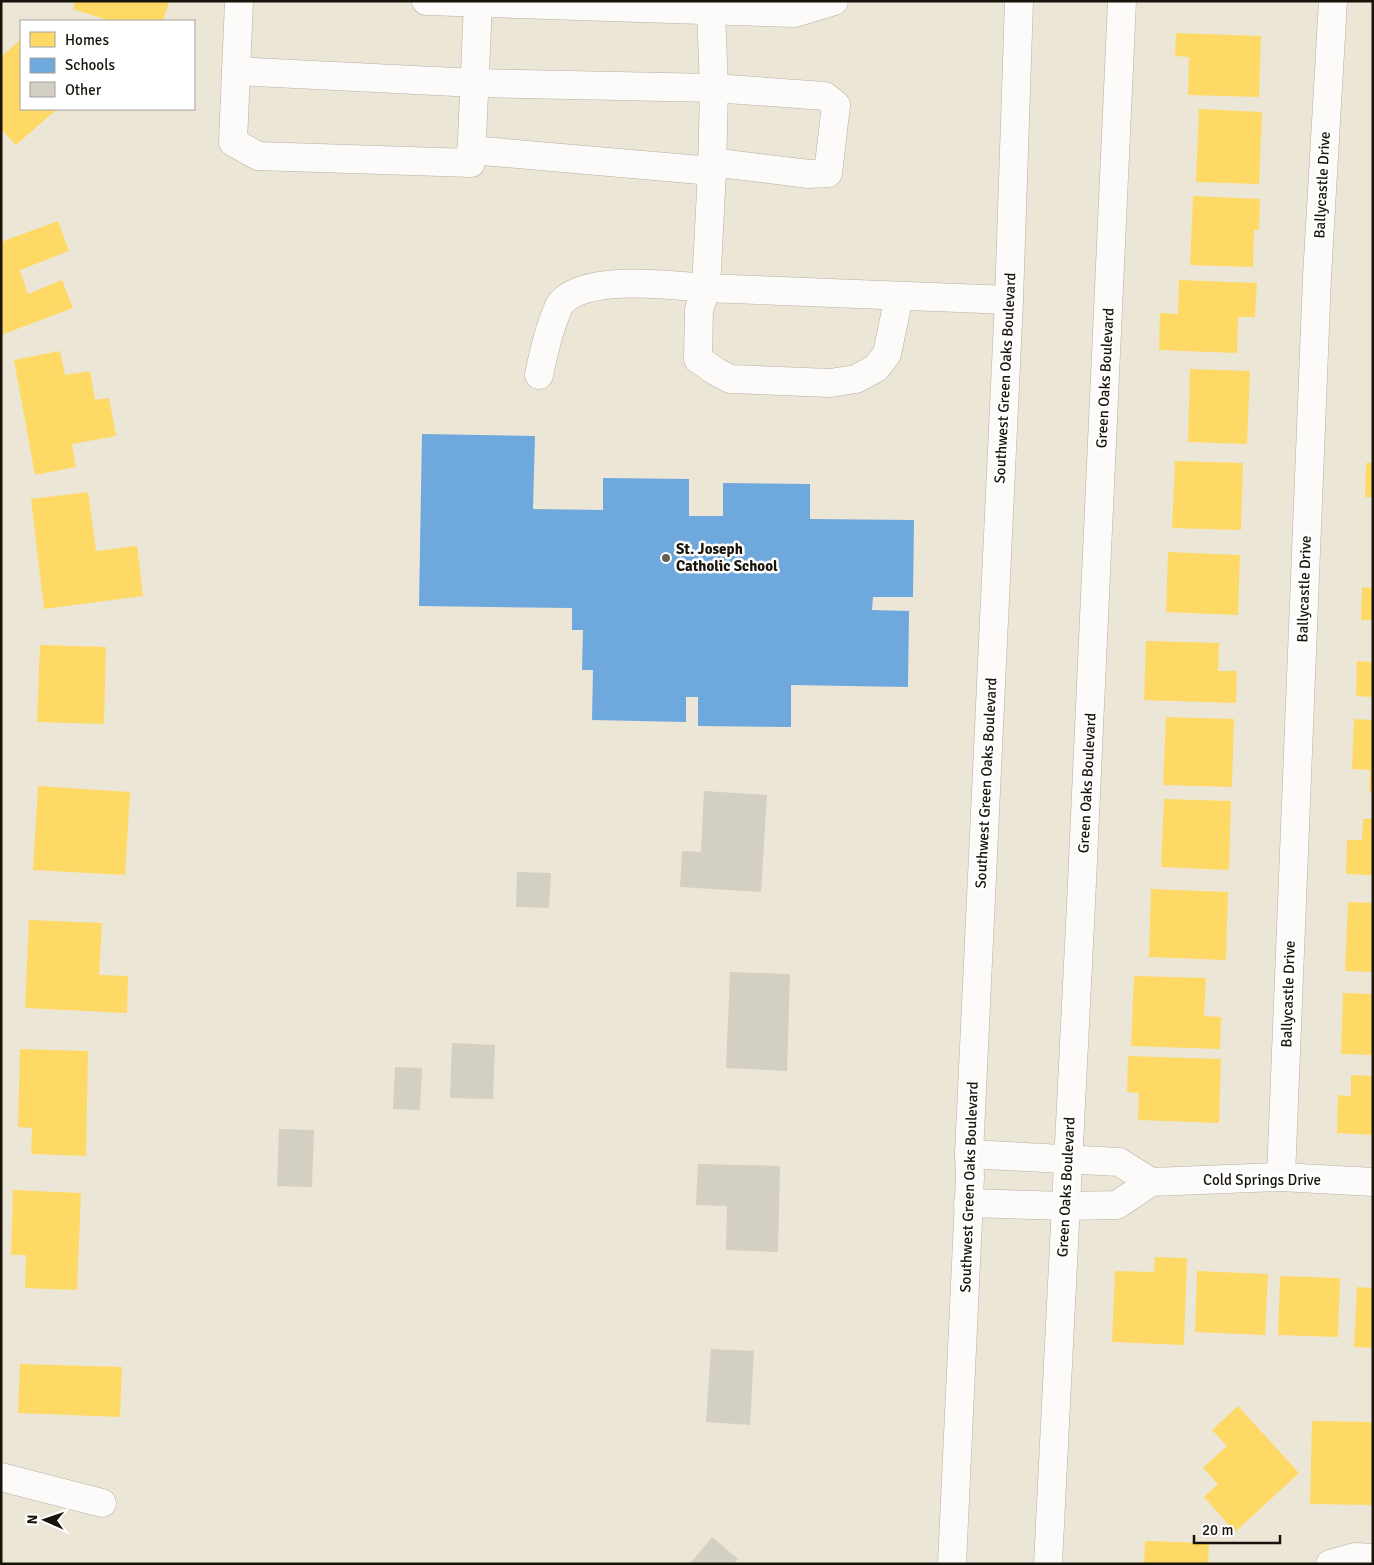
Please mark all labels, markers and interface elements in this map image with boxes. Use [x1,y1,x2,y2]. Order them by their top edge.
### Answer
legend [20,20,195,110]
text: Homes [65,31,109,49]
text: Schools [65,56,116,74]
text: Other [65,81,102,99]
street label: Ballycastle Drive [1310,131,1334,239]
street label: Southwest Green Oaks Boulevard [990,272,1020,484]
street label: Green Oaks Boulevard [1092,307,1118,449]
street label: Ballycastle Drive [1293,535,1315,643]
place label: St. Joseph Catholic School [676,540,778,575]
marker: St. Joseph Catholic School [660,552,672,564]
street label: Southwest Green Oaks Boulevard [971,677,1001,889]
street label: Green Oaks Boulevard [1074,712,1100,854]
street label: Ballycastle Drive [1277,940,1299,1048]
street label: Southwest Green Oaks Boulevard [956,1081,982,1293]
street label: Green Oaks Boulevard [1053,1116,1079,1258]
street label: Cold Springs Drive [1203,1171,1321,1189]
north arrow [20,1495,70,1545]
scale bar [1194,1512,1280,1544]
text: N [24,1514,41,1525]
text: 20 m [1202,1521,1233,1539]

